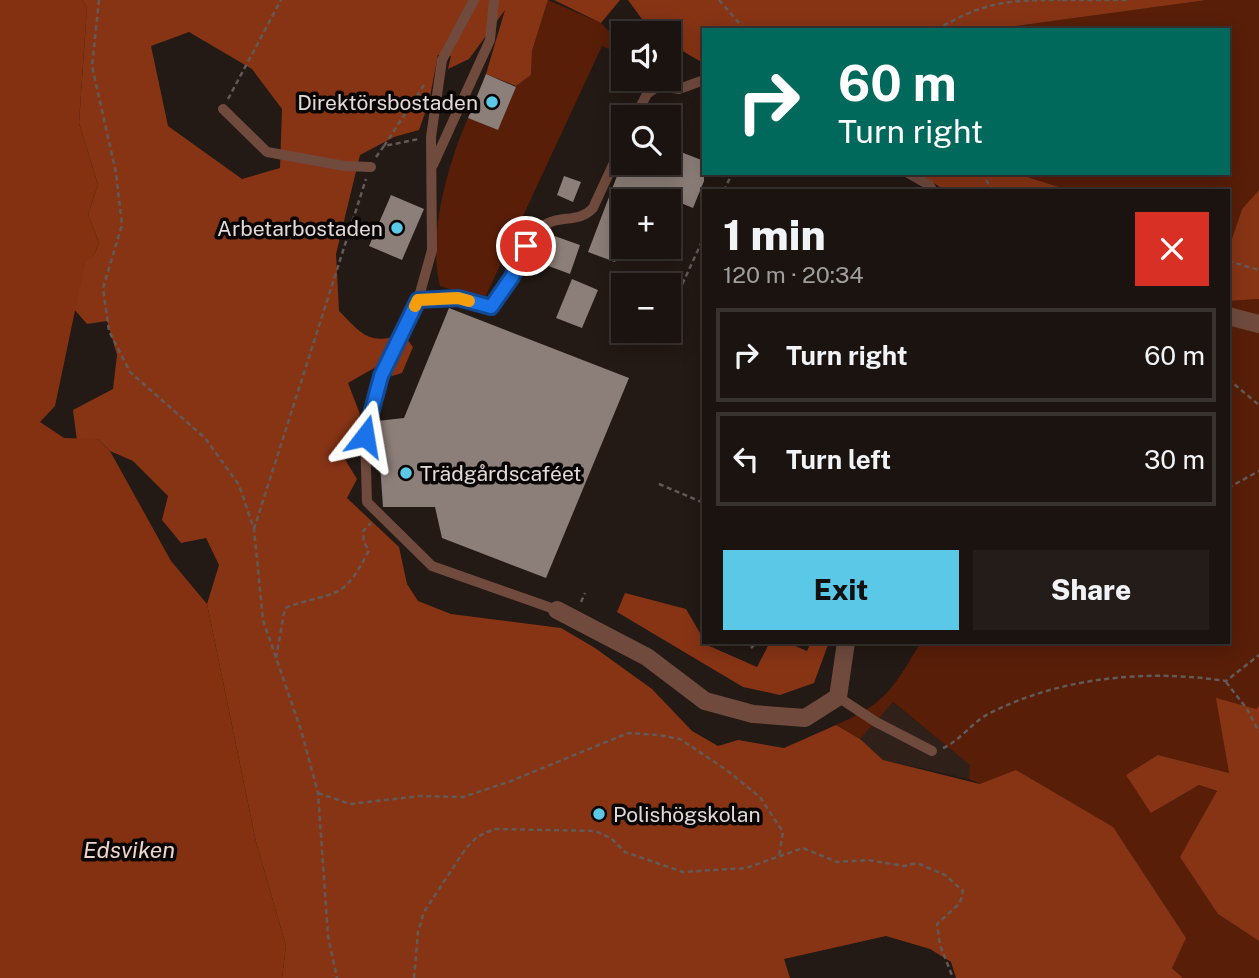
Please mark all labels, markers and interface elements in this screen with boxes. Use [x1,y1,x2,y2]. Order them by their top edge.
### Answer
map controls [611,21,681,343]
button: sound [611,21,681,91]
text: 60 m [838,54,957,112]
icon: right [723,56,814,147]
place label: Direktörsbostaden [297,90,478,115]
marker: Direktörsbostaden [484,94,500,110]
button: search [611,105,681,175]
text: Turn right [838,113,983,150]
button: + [611,189,681,259]
text: 1 min [723,210,826,259]
button: close [1135,212,1209,286]
place label: Arbetarbostaden [217,216,383,241]
pin [496,216,556,276]
marker: Arbetarbostaden [389,220,405,236]
icon: arrive [507,227,545,265]
text: 120 m · 20:34 [723,261,864,288]
button: − [611,273,681,343]
icon: right [727,336,765,374]
text: Turn right [786,340,908,371]
text: 60 m [1144,340,1205,371]
position arrow [328,399,402,473]
icon: left [727,440,765,478]
text: Turn left [786,444,891,475]
text: 30 m [1144,444,1205,475]
place label: Trädgårdscaféet [420,461,581,486]
marker: Trädgårdscaféet [398,465,414,481]
button: Exit [723,550,959,630]
button: Share [973,550,1209,630]
place label: Polishögskolan [613,802,761,827]
marker: Polishögskolan [591,806,607,822]
water label: Edsviken [83,836,175,863]

